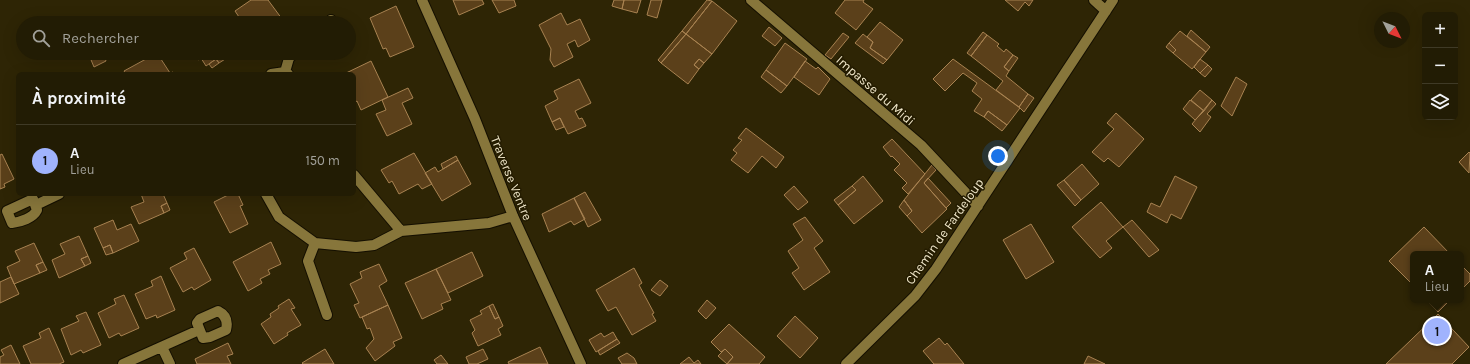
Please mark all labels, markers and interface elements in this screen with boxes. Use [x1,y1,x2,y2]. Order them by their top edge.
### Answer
north arrow [1374,12,1410,48]
map controls [1422,12,1458,120]
button: + [1422,12,1458,48]
search box [16,16,356,60]
icon: search [30,27,52,49]
text: Rechercher [62,29,139,47]
button: − [1422,48,1458,84]
street label: Impasse du Midi [833,52,918,129]
button: layers [1422,84,1458,120]
text: À proximité [32,88,126,108]
street label: Traverse Ventre [488,134,535,223]
text: A [70,144,79,162]
your location [988,146,1008,166]
text: 1 [43,153,47,168]
text: 150 m [305,153,340,168]
text: Lieu [70,162,95,177]
street label: Chemin de Fardeloup [902,175,987,287]
popup [1410,251,1464,303]
text: A [1425,261,1434,279]
text: Lieu [1425,279,1449,294]
pin: 1 [1424,316,1450,346]

